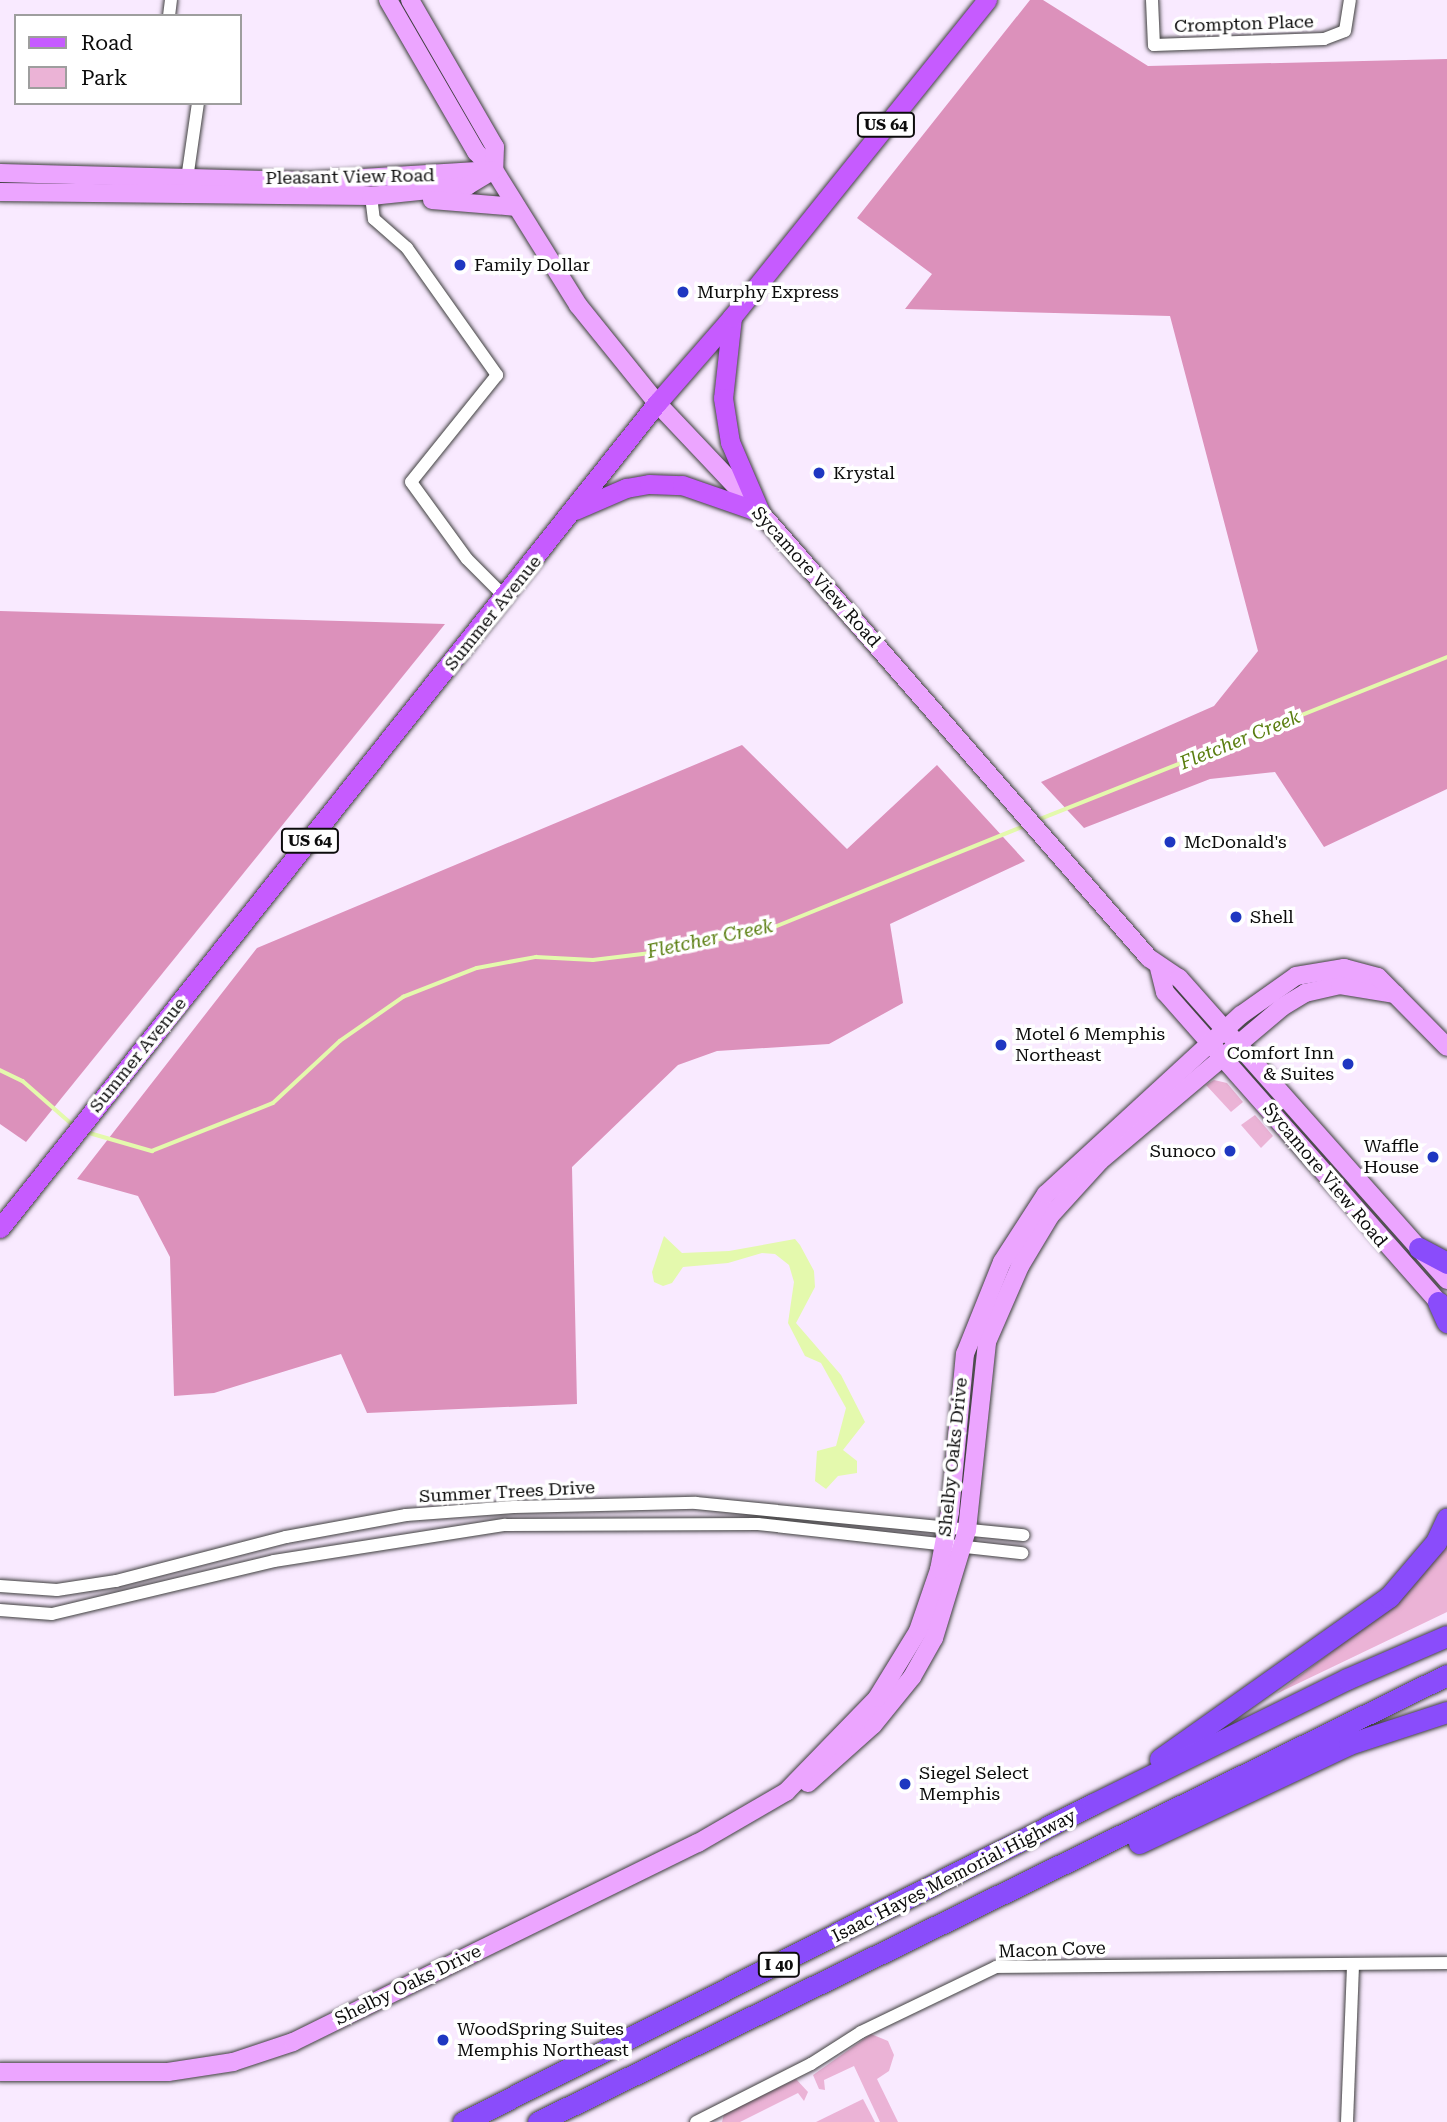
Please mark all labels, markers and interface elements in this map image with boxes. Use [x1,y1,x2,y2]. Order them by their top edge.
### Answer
street label: Crompton Place [1174,11,1314,37]
legend [14,14,242,105]
text: Road [81,31,133,55]
text: Park [81,66,127,90]
road number: US 64 [856,113,916,138]
street label: Pleasant View Road [265,165,435,189]
place label: Family Dollar [474,254,590,276]
marker: Family Dollar [452,257,468,273]
place label: Murphy Express [697,281,839,303]
marker: Murphy Express [675,284,691,300]
place label: Krystal [833,462,895,484]
marker: Krystal [811,465,827,481]
street label: Sycamore View Road [747,502,885,652]
street label: Summer Avenue [440,551,546,675]
water label: Fletcher Creek [1176,705,1304,775]
road number: US 64 [280,828,340,854]
place label: McDonald's [1184,831,1287,853]
marker: McDonald's [1162,834,1178,850]
place label: Shell [1250,906,1294,928]
marker: Shell [1228,909,1244,925]
water label: Fletcher Creek [645,915,775,963]
street label: Summer Avenue [85,993,191,1117]
place label: Motel 6 Memphis Northeast [1015,1024,1165,1066]
marker: Motel 6 Memphis Northeast [993,1037,1009,1053]
place label: Comfort Inn & Suites [1227,1043,1334,1086]
marker: Comfort Inn & Suites [1340,1056,1356,1072]
street label: Sycamore View Road [1258,1098,1392,1252]
place label: Waffle House [1364,1136,1419,1178]
place label: Sunoco [1150,1140,1216,1162]
marker: Sunoco [1222,1143,1238,1159]
marker: Waffle House [1425,1149,1441,1165]
street label: Shelby Oaks Drive [934,1376,972,1538]
street label: Summer Trees Drive [418,1477,596,1507]
place label: Siegel Select Memphis [919,1763,1029,1806]
marker: Siegel Select Memphis [897,1776,913,1792]
street label: Isaac Hayes Memorial Highway [829,1805,1079,1947]
street label: Macon Cove [998,1937,1106,1963]
street label: Shelby Oaks Drive [331,1940,485,2030]
road number: I 40 [756,1952,802,1978]
place label: WoodSpring Suites Memphis Northeast [457,2019,629,2062]
marker: WoodSpring Suites Memphis Northeast [435,2032,451,2048]

